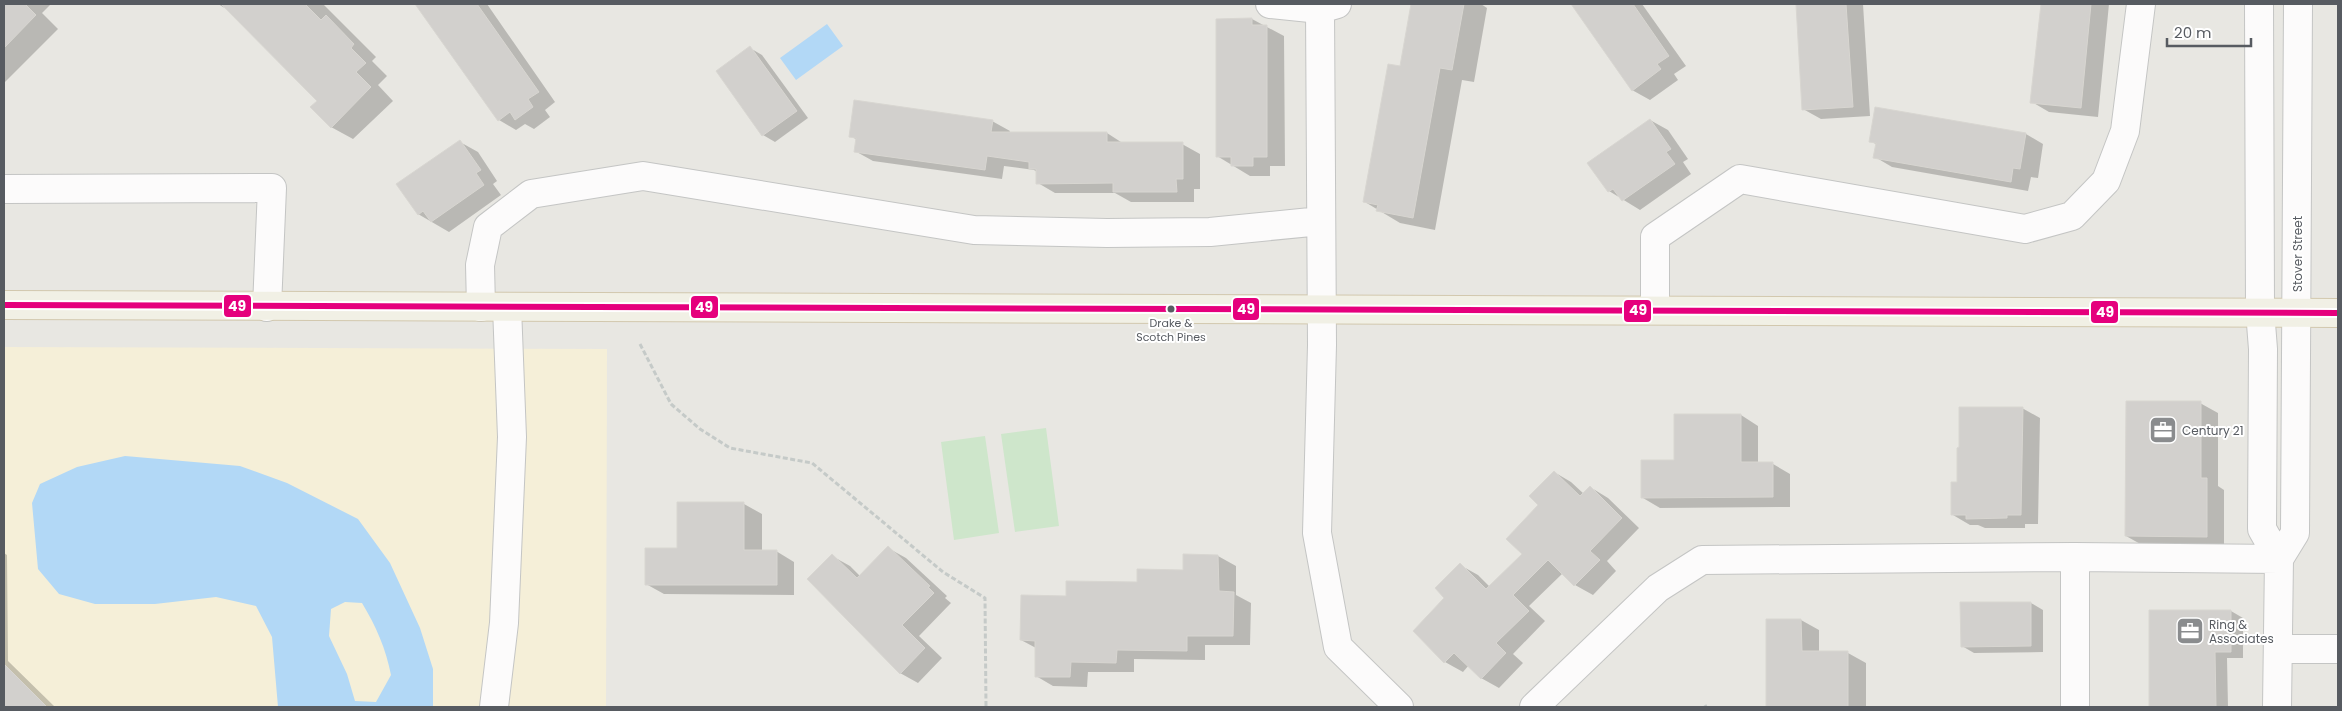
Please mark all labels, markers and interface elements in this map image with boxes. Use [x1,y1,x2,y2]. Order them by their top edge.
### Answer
scale bar [2167,15,2251,47]
text: 20 m [2174,22,2212,43]
street label: Stover Street [2289,216,2306,292]
line badge: 49 [223,294,252,318]
line badge: 49 [690,295,719,319]
text: 49 [228,296,246,316]
text: 49 [695,297,713,317]
line badge: 49 [1232,297,1260,321]
text: 49 [1237,299,1255,319]
line badge: 49 [1623,299,1652,323]
text: 49 [1629,300,1647,320]
line badge: 49 [2090,300,2119,324]
text: 49 [2096,302,2114,322]
marker: Drake & Scotch Pines [1166,304,1176,314]
place label: Drake & Scotch Pines [1136,315,1206,345]
office icon: Century 21 [2148,415,2178,445]
place label: Century 21 [2182,422,2244,439]
office icon: Ring & Associates [2175,616,2205,646]
place label: Ring & Associates [2209,616,2274,647]

